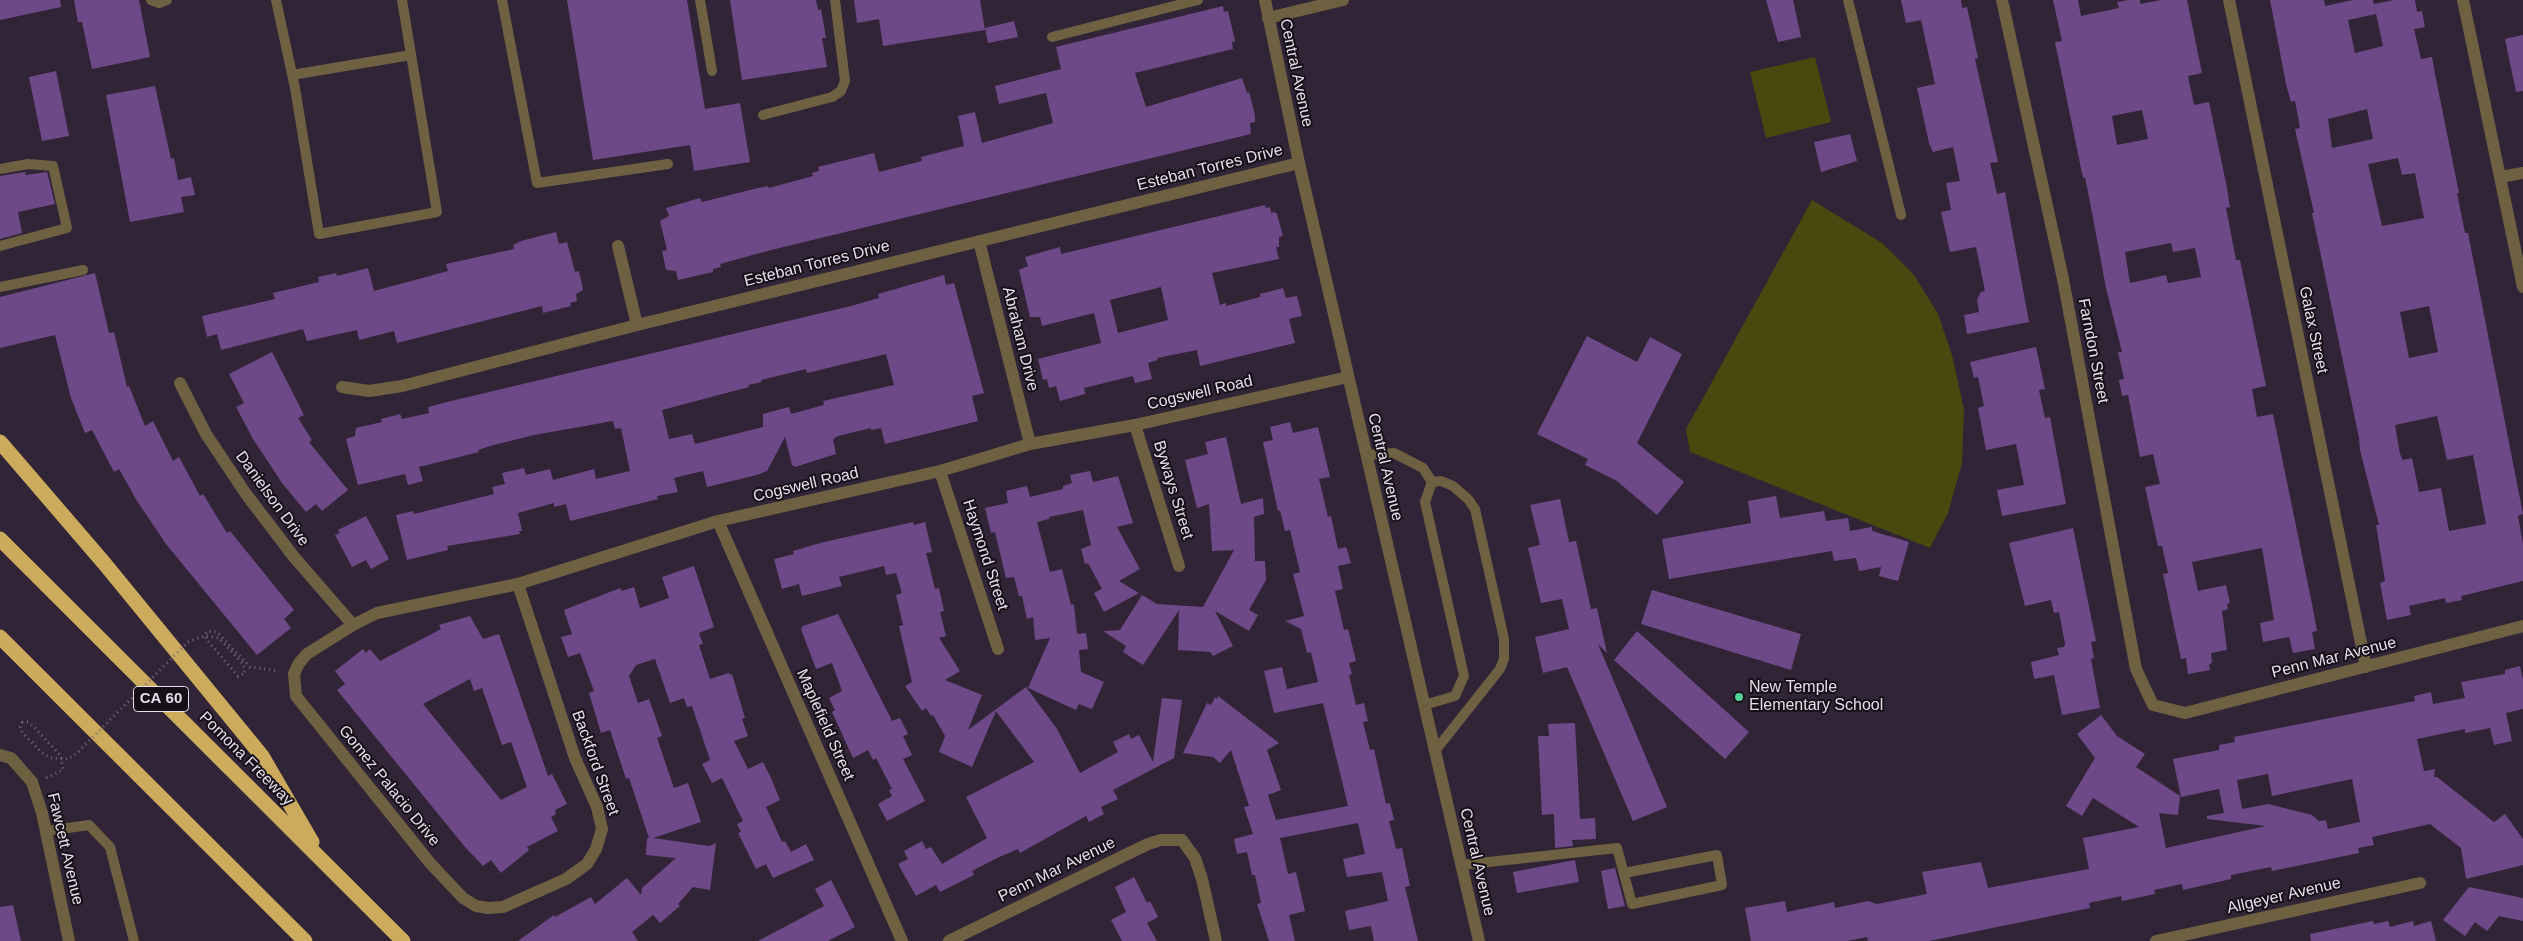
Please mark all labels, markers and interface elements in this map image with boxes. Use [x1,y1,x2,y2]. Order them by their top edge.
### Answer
street label: Central Avenue [1275,17,1317,129]
street label: Esteban Torres Drive [1135,141,1285,195]
street label: Esteban Torres Drive [742,237,892,291]
street label: Abraham Drive [998,285,1042,393]
street label: Galax Street [2294,285,2332,375]
street label: Farndon Street [2073,297,2113,405]
street label: Cogswell Road [1145,372,1255,414]
street label: Central Avenue [1363,411,1407,523]
street label: Byways Street [1149,438,1197,542]
street label: Danielson Drive [231,448,313,550]
street label: Cogswell Road [751,464,861,506]
street label: Haymond Street [958,497,1012,613]
street label: Penn Mar Avenue [2270,633,2398,683]
street label: Maplefield Street [792,666,858,784]
place label: New Temple Elementary School [1749,678,1883,716]
road number: CA 60 [134,686,188,712]
marker: New Temple Elementary School [1733,691,1745,703]
street label: Pomona Freeway [195,708,297,810]
street label: Backford Street [567,708,623,818]
street label: Gomez Palacio Drive [334,722,444,850]
street label: Fawcett Avenue [43,791,87,907]
street label: Central Avenue [1455,806,1499,918]
street label: Penn Mar Avenue [995,833,1119,907]
street label: Allgeyer Avenue [2225,874,2343,918]

